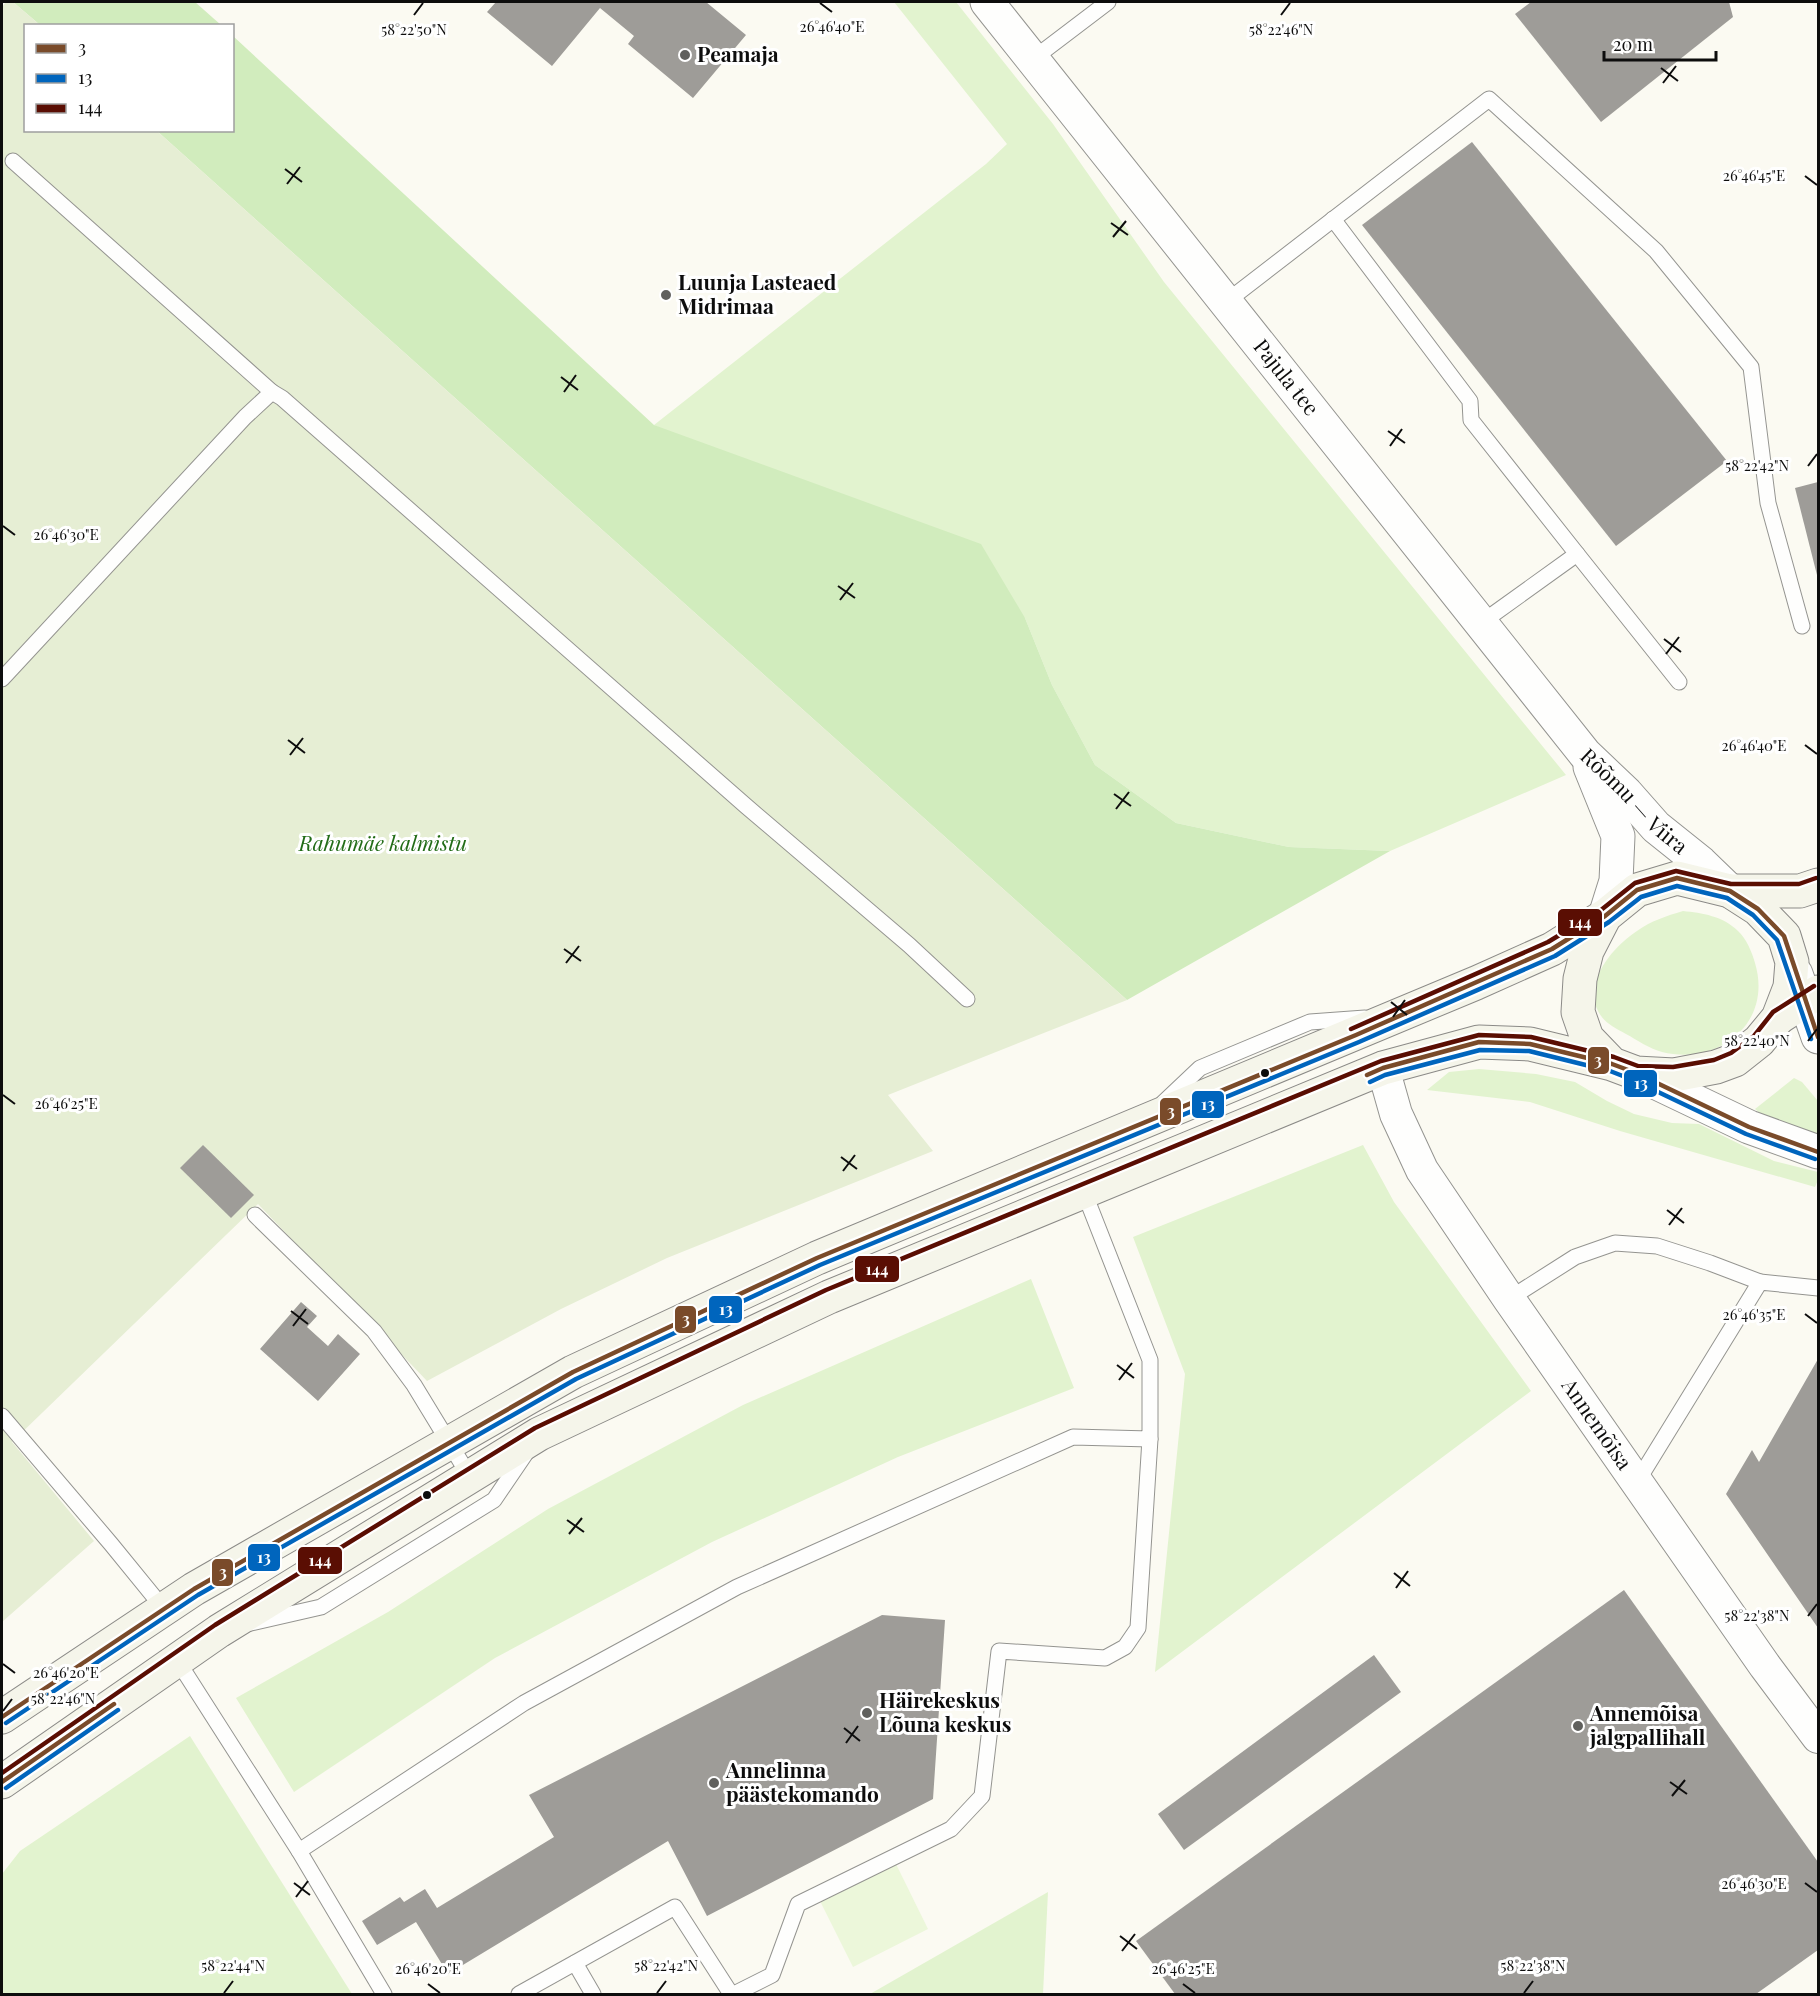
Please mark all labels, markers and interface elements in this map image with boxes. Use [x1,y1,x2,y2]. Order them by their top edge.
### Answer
text: 26°46'40"E [800,16,864,36]
text: 58°22'50"N [381,19,447,39]
text: 58°22'46"N [1249,19,1314,39]
legend [24,24,234,132]
scale bar [1604,24,1716,62]
text: 20 m [1613,32,1653,56]
text: 3 [78,35,86,59]
place label: Peamaja [697,39,779,67]
marker: Peamaja [678,48,692,62]
text: 13 [78,65,92,89]
text: 144 [78,95,103,119]
text: 26°46'45"E [1723,165,1785,185]
place label: Luunja Lasteaed Midrimaa [678,267,837,319]
marker: Luunja Lasteaed Midrimaa [659,288,673,302]
street label: Pajula tee [1248,332,1326,421]
text: 58°22'42"N [1725,455,1789,475]
text: 26°46'30"E [33,524,99,544]
text: 26°46'40"E [1722,735,1786,755]
street label: Rõõmu — Viira [1575,741,1695,859]
park label: Rahumäe kalmistu [298,828,467,856]
line badge: 144 [1557,908,1603,937]
text: 144 [1568,911,1592,932]
text: 58°22'40"N [1724,1030,1790,1050]
line badge: 3 [1587,1046,1610,1075]
text: 3 [1594,1049,1602,1070]
unlabelled marker [1259,1067,1271,1079]
line badge: 13 [1623,1069,1658,1098]
text: 13 [1634,1072,1648,1093]
line badge: 13 [1191,1090,1225,1119]
text: 26°46'25"E [34,1093,98,1113]
text: 13 [1201,1093,1215,1114]
line badge: 3 [1159,1097,1182,1126]
text: 3 [1167,1100,1175,1121]
line badge: 144 [854,1255,900,1283]
text: 144 [865,1258,889,1279]
line badge: 13 [708,1295,743,1324]
text: 13 [719,1298,733,1319]
text: 26°46'35"E [1723,1304,1785,1324]
line badge: 3 [674,1305,697,1334]
text: 3 [682,1308,690,1329]
street label: Annemõisa [1556,1371,1640,1475]
unlabelled marker [421,1489,433,1501]
line badge: 13 [247,1543,281,1572]
text: 13 [257,1546,271,1567]
line badge: 144 [297,1546,343,1575]
text: 144 [308,1549,332,1570]
line badge: 3 [211,1558,234,1587]
text: 3 [219,1561,227,1582]
text: 58°22'38"N [1724,1605,1790,1625]
text: 26°46'20"E [33,1662,99,1682]
place label: Häirekeskus Lõuna keskus [879,1685,1012,1737]
text: 58°22'46"N [31,1688,96,1708]
place label: Annemõisa jalgpallihall [1589,1698,1706,1750]
marker: Häirekeskus Lõuna keskus [860,1706,874,1720]
marker: Annemõisa jalgpallihall [1571,1719,1585,1733]
place label: Annelinna päästekomando [725,1755,879,1807]
marker: Annelinna päästekomando [707,1776,721,1790]
text: 26°46'30"E [1721,1873,1787,1893]
text: 58°22'44"N [201,1955,265,1975]
text: 58°22'42"N [634,1955,698,1975]
text: 58°22'38"N [1500,1955,1566,1975]
text: 26°46'20"E [395,1958,461,1978]
text: 26°46'25"E [1151,1958,1215,1978]

